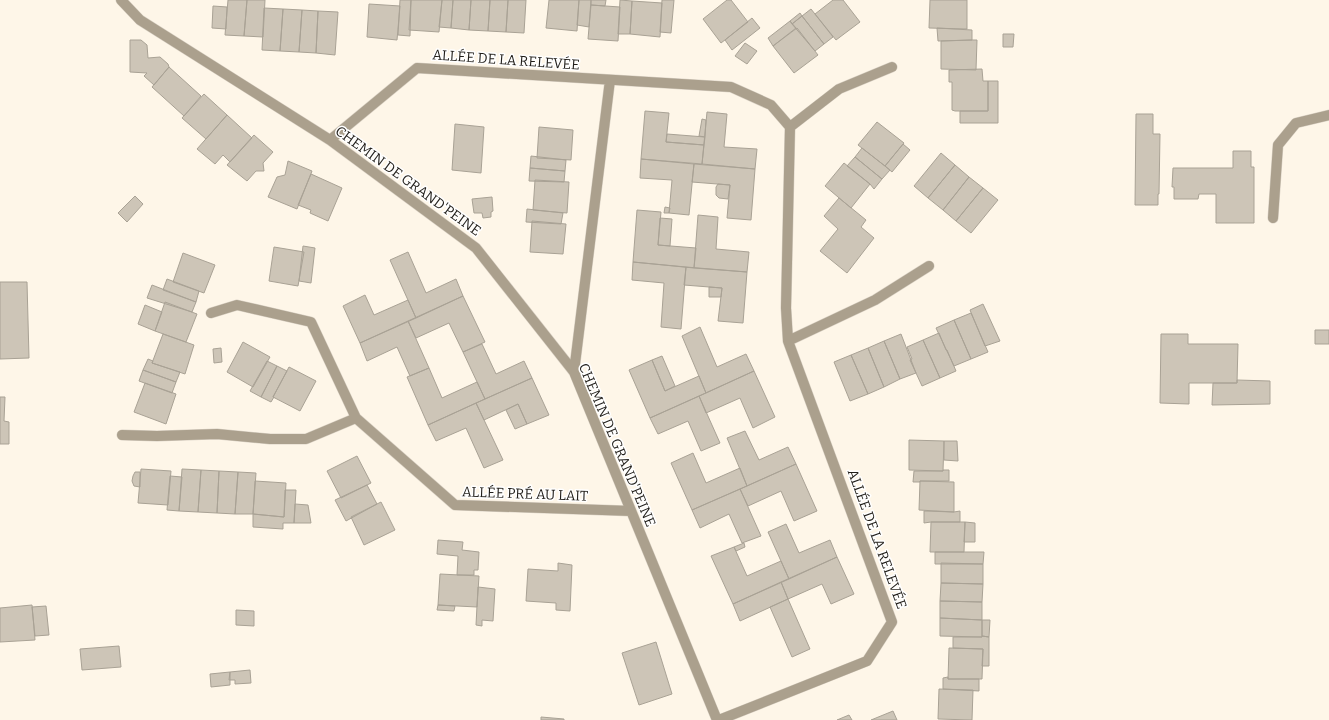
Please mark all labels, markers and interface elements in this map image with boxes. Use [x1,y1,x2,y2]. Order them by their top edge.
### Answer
street label: ALLÉE DE LA RELEVÉE [432,45,580,74]
street label: CHEMIN DE GRAND'PEINE [332,122,484,240]
street label: CHEMIN DE GRAND'PEINE [575,361,659,529]
street label: ALLÉE DE LA RELEVÉE [844,466,911,611]
street label: ALLÉE PRÉ AU LAIT [462,482,588,505]

